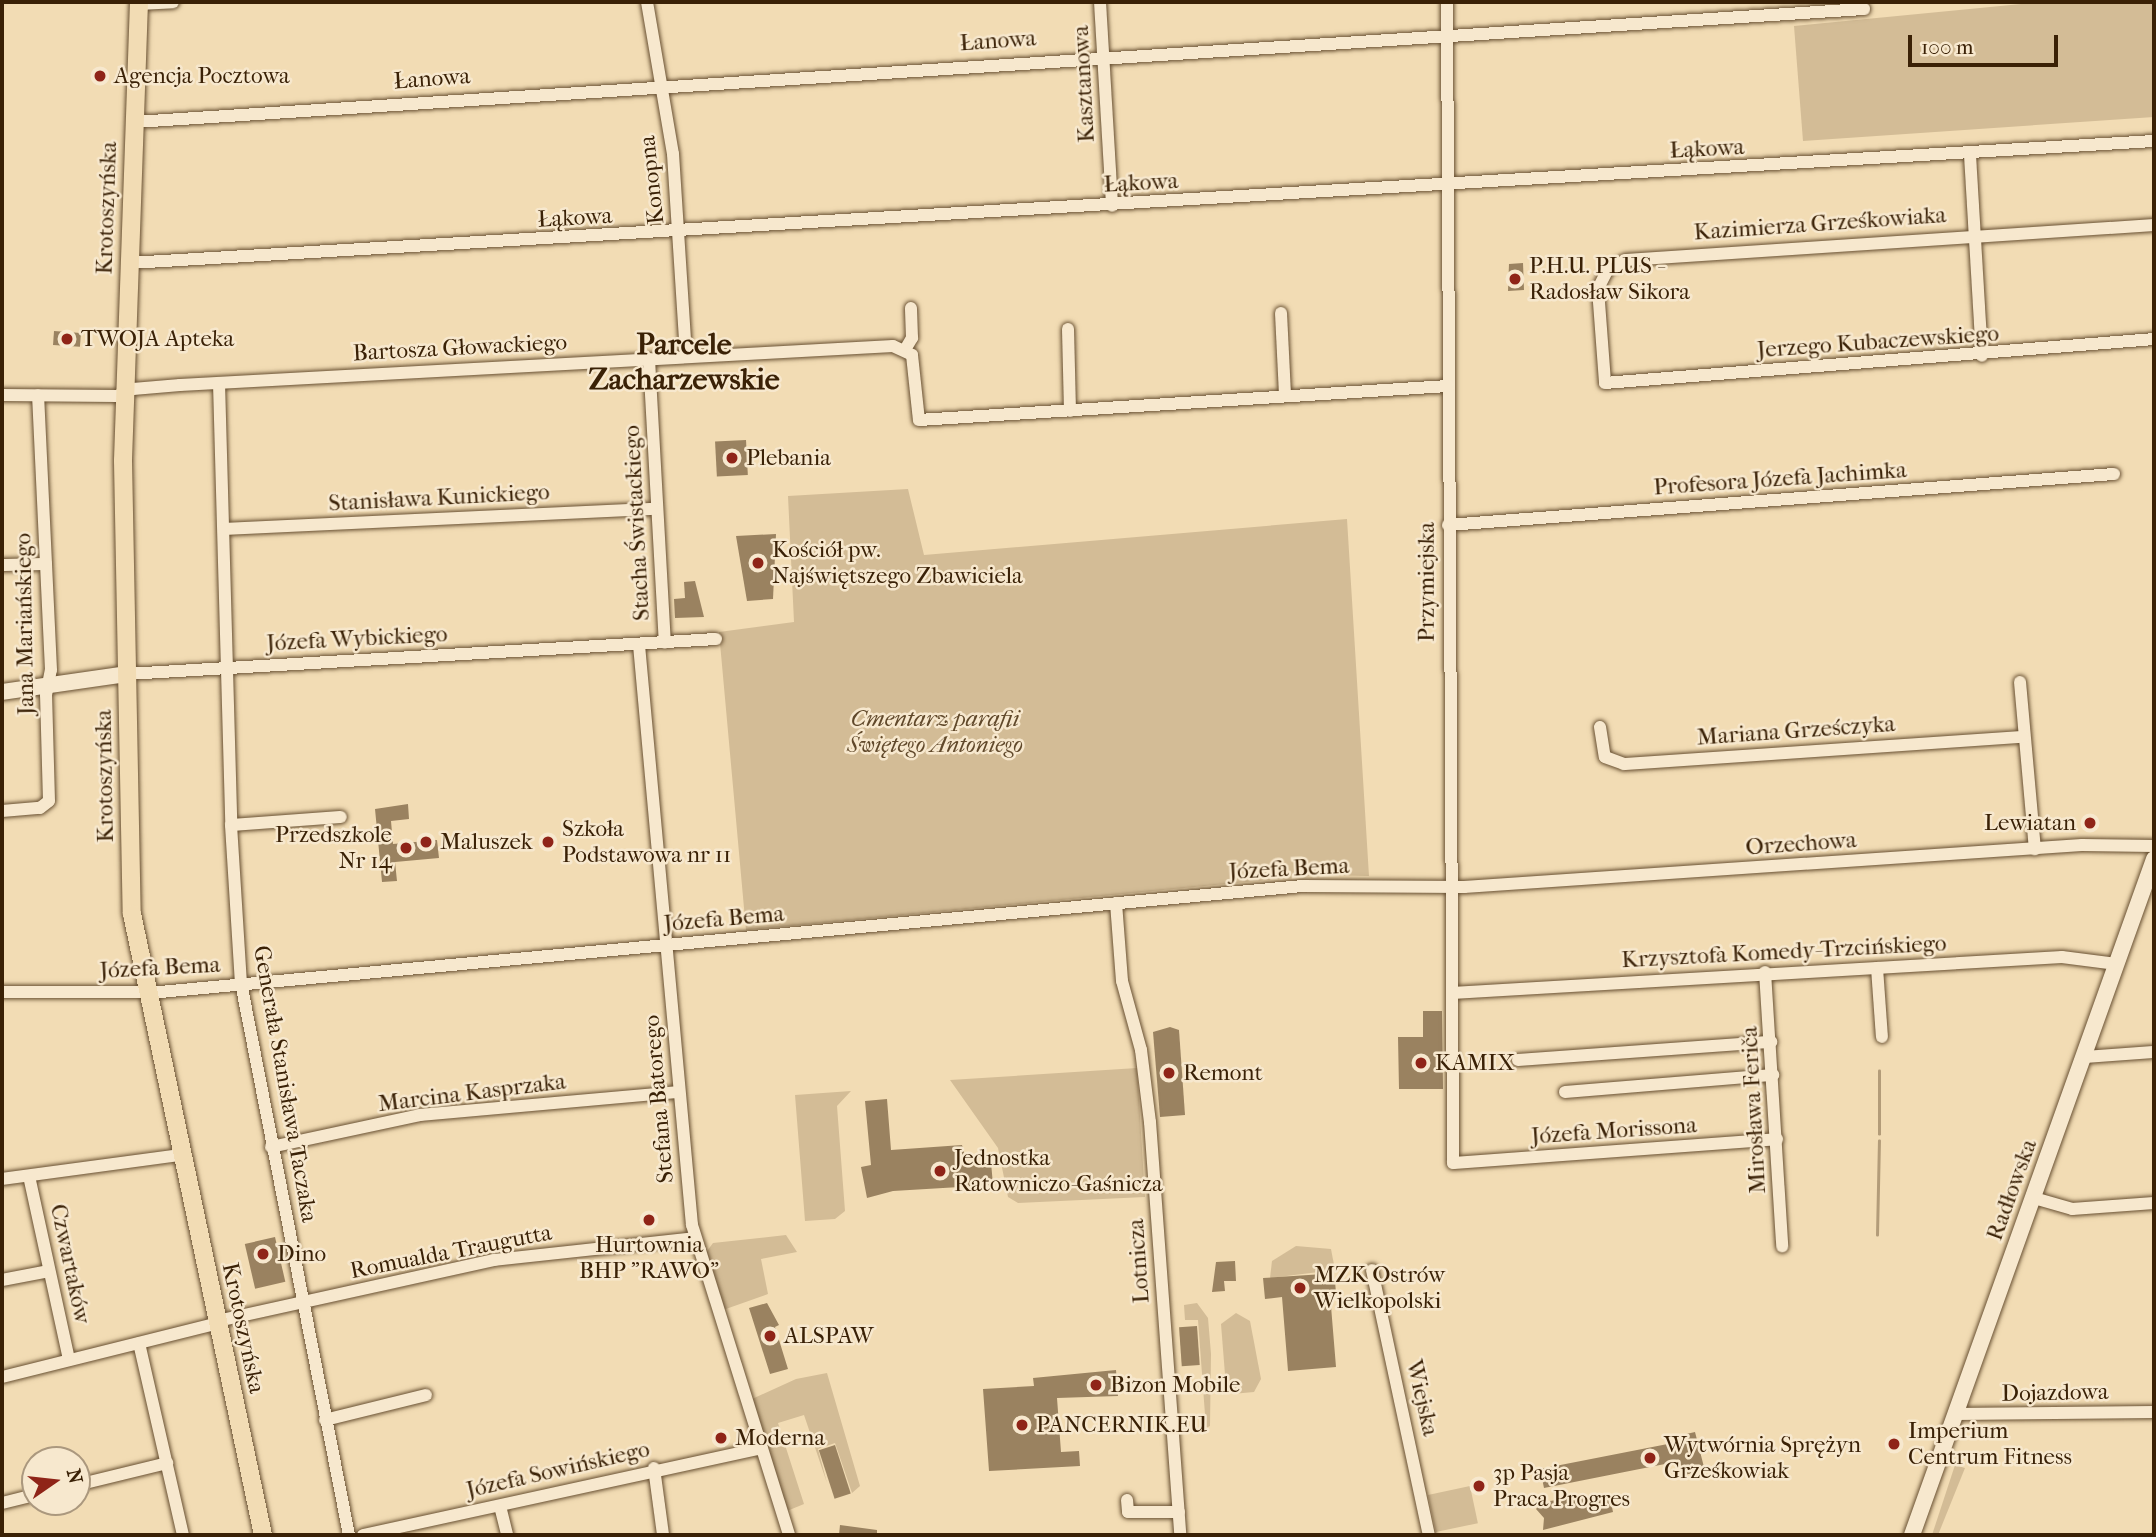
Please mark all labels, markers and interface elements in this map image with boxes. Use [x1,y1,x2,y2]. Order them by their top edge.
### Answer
scale bar [1911,21,2062,65]
street label: Łanowa [959,25,1037,57]
street label: Kasztanowa [1067,25,1101,143]
text: 100 m [1921,35,1974,59]
place label: Agencja Pocztowa [114,62,290,90]
street label: Łanowa [393,63,471,95]
marker: Agencja Pocztowa [92,68,108,84]
street label: Łąkowa [1669,133,1745,165]
street label: Konopna [634,134,670,226]
street label: Krotoszyńska [91,141,123,275]
street label: Łąkowa [1103,167,1179,199]
street label: Kazimierza Grześkowiaka [1693,201,1947,247]
street label: Łąkowa [537,202,613,234]
place label: P.H.U. PLUS - Radosław Sikora [1529,252,1690,306]
marker: P.H.U. PLUS - Radosław Sikora [1507,271,1523,287]
street label: Jerzego Kubaczewskiego [1756,320,2000,364]
place label: TWOJA Apteka [81,325,234,353]
district label: Parcele Zacharzewskie [589,327,779,398]
street label: Bartosza Głowackiego [352,329,568,367]
marker: TWOJA Apteka [59,331,75,347]
street label: Stacha Świstackiego [618,425,656,621]
place label: Plebania [746,444,831,472]
marker: Plebania [724,450,740,466]
street label: Profesora Józefa Jachimka [1653,456,1907,502]
street label: Stanisława Kunickiego [328,478,550,518]
street label: Przymiejska [1413,522,1441,642]
street label: Jana Mariańskiego [10,533,40,715]
place label: Kościół pw. Najświętszego Zbawiciela [772,536,1023,590]
marker: Kościół pw. Najświętszego Zbawiciela [750,555,766,571]
street label: Józefa Wybickiego [266,620,448,658]
park label: Cmentarz parafii Świętego Antoniego [847,705,1023,759]
street label: Krotoszyńska [90,709,120,843]
street label: Mariana Grześczyka [1696,710,1896,752]
place label: Lewiatan [1984,809,2076,837]
place label: Szkoła Podstawowa nr 11 [562,815,731,869]
marker: Lewiatan [2082,815,2098,831]
place label: Przedszkole Nr 14 [275,821,392,875]
street label: Orzechowa [1745,826,1857,862]
place label: Maluszek [440,828,533,856]
marker: Maluszek [418,834,434,850]
marker: Szkoła Podstawowa nr 11 [540,834,556,850]
marker: Przedszkole Nr 14 [398,840,414,856]
street label: Józefa Bema [1228,852,1350,886]
street label: Józefa Bema [663,900,785,938]
street label: Krzysztofa Komedy-Trzcińskiego [1621,930,1947,974]
street label: Generała Stanisława Taczaka [247,944,323,1224]
street label: Józefa Bema [99,951,221,985]
street label: Stefana Batorego [638,1014,680,1184]
street label: Mirosława Feriča [1736,1026,1772,1194]
place label: KAMIX [1435,1049,1515,1077]
marker: KAMIX [1413,1055,1429,1071]
place label: Remont [1183,1059,1263,1087]
marker: Remont [1161,1065,1177,1081]
street label: Marcina Kasprzaka [377,1068,567,1118]
street label: Józefa Morissona [1530,1111,1698,1151]
street label: Radłowska [1981,1136,2043,1244]
place label: Jednostka Ratowniczo-Gaśnicza [954,1144,1163,1198]
marker: Jednostka Ratowniczo-Gaśnicza [932,1163,948,1179]
street label: Czwartaków [44,1202,96,1326]
marker: Hurtownia BHP "RAWO" [641,1212,657,1228]
street label: Lotnicza [1122,1218,1156,1304]
street label: Romualda Traugutta [348,1219,554,1285]
place label: Hurtownia BHP "RAWO" [579,1231,719,1285]
place label: Dino [277,1240,326,1268]
marker: Dino [255,1246,271,1262]
street label: Krotoszyńska [216,1260,270,1396]
place label: MZK Ostrów Wielkopolski [1314,1261,1445,1315]
marker: MZK Ostrów Wielkopolski [1292,1280,1308,1296]
place label: ALSPAW [784,1322,874,1350]
marker: ALSPAW [762,1328,778,1344]
street label: Wiejska [1400,1357,1444,1439]
place label: Bizon Mobile [1110,1371,1240,1399]
marker: Bizon Mobile [1088,1377,1104,1393]
street label: Dojazdowa [2001,1378,2109,1408]
place label: PANCERNIK.EU [1036,1411,1207,1439]
marker: PANCERNIK.EU [1014,1417,1030,1433]
place label: Imperium Centrum Fitness [1908,1417,2072,1471]
place label: Moderna [735,1424,825,1452]
marker: Moderna [713,1430,729,1446]
place label: Wytwórnia Sprężyn Grześkowiak [1664,1431,1861,1485]
street label: Józefa Sowińskiego [464,1436,652,1504]
marker: Imperium Centrum Fitness [1886,1436,1902,1452]
north arrow [21,1446,91,1516]
marker: Wytwórnia Sprężyn Grześkowiak [1642,1450,1658,1466]
place label: 3p Pasja Praca Progres [1493,1459,1630,1513]
text: N [62,1467,87,1486]
marker: 3p Pasja Praca Progres [1471,1478,1487,1494]

